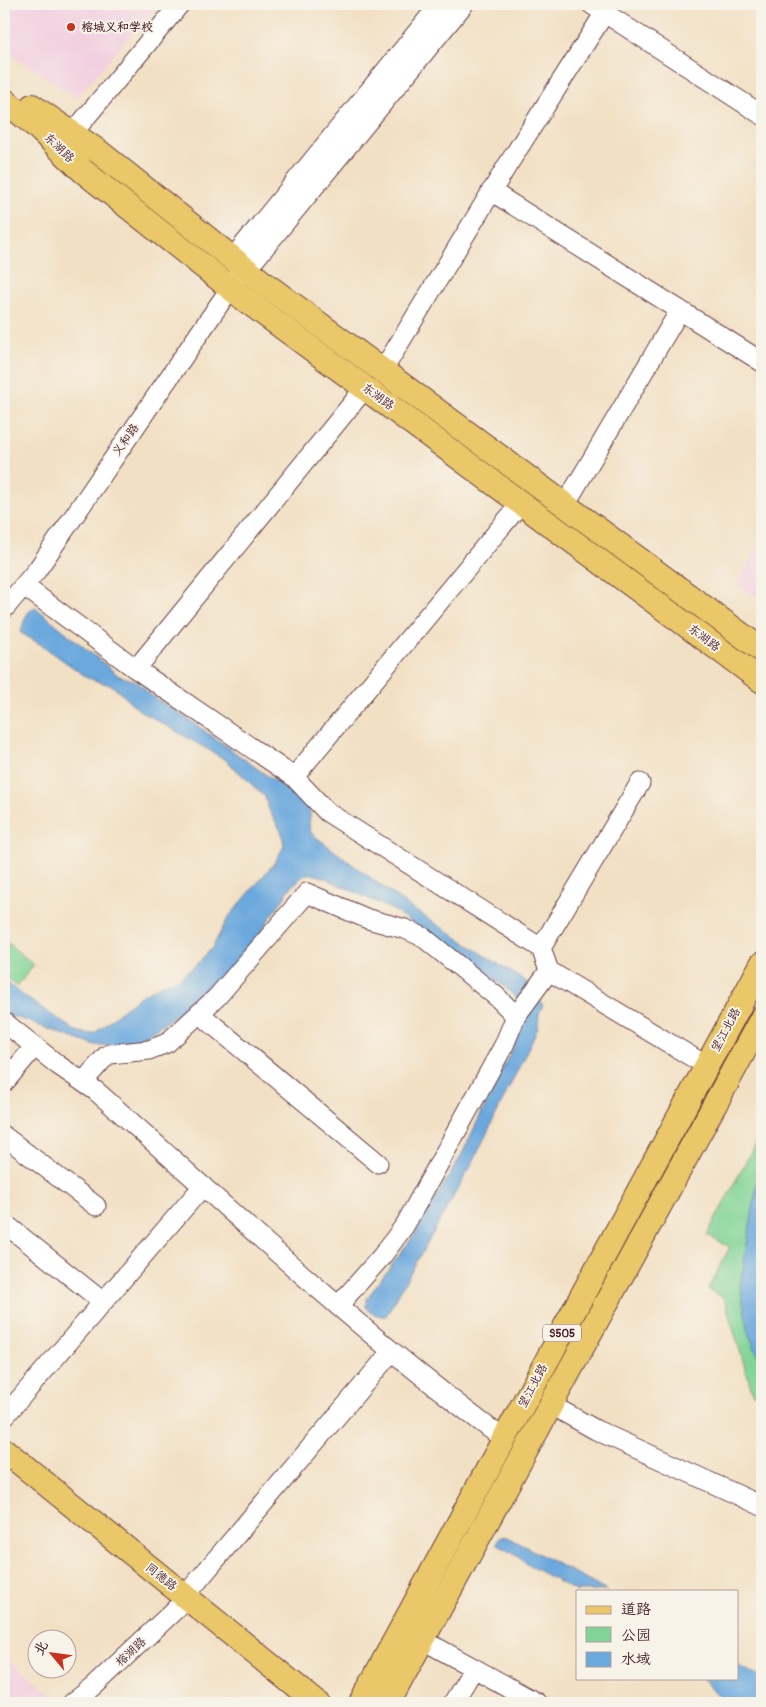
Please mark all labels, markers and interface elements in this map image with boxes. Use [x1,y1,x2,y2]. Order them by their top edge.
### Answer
place label: 榕城义和学校 [81,20,153,35]
marker: 榕城义和学校 [65,21,77,33]
street label: 东湖路 [41,130,77,166]
street label: 东湖路 [359,380,397,414]
street label: 义和路 [110,421,142,459]
street label: 东湖路 [685,621,723,655]
street label: 望江北路 [708,1005,744,1055]
road number: S505 [543,1325,581,1342]
street label: 望江北路 [515,1361,551,1411]
street label: 同德路 [142,1560,180,1594]
legend [576,1590,738,1680]
text: 道路 [621,1600,651,1619]
text: 公园 [621,1626,651,1645]
north arrow [28,1630,78,1680]
street label: 榕湖路 [113,1634,149,1670]
text: 北 [30,1638,52,1658]
text: 水域 [621,1650,651,1669]

